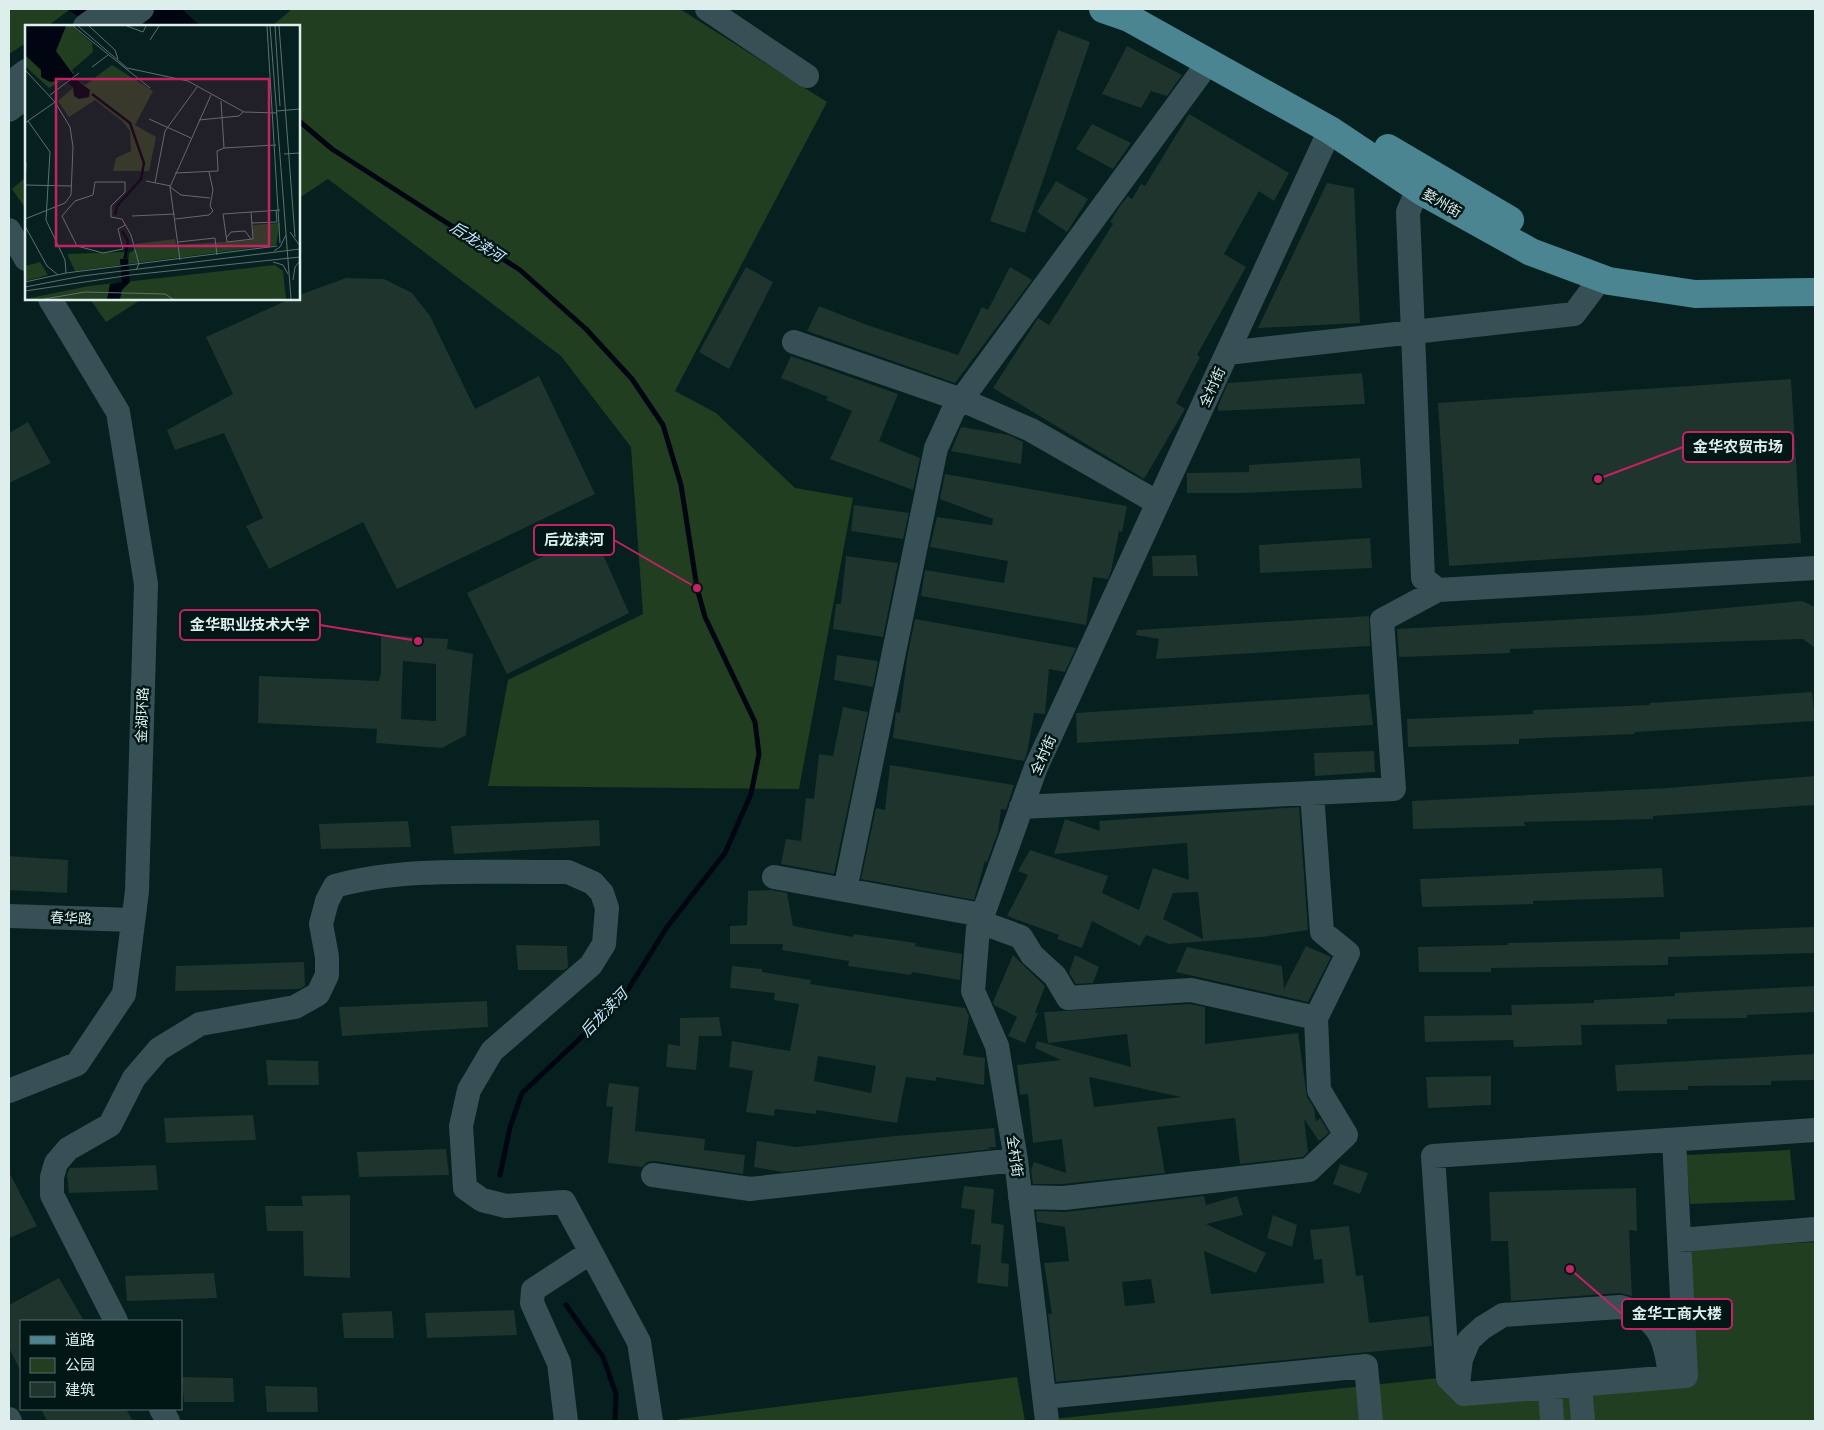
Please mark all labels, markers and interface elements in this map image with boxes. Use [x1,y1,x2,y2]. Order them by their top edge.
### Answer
inset map [25,25,300,300]
street label: 婺州街 [1420,185,1465,220]
water label: 后龙渎河 [447,217,510,267]
street label: 全村街 [1195,364,1228,409]
callout: 金华农贸市场 [1683,432,1793,462]
text: 金华农贸市场 [1693,437,1783,455]
callout: 后龙渎河 [534,525,614,555]
text: 后龙渎河 [544,530,604,548]
callout: 金华职业技术大学 [180,610,320,640]
text: 金华职业技术大学 [190,615,310,633]
street label: 金湖环路 [132,687,151,743]
street label: 全村街 [1026,732,1059,777]
street label: 春华路 [50,908,92,927]
water label: 后龙渎河 [576,982,633,1040]
street label: 全村街 [1004,1134,1027,1178]
callout: 金华工商大楼 [1622,1299,1732,1329]
text: 金华工商大楼 [1632,1304,1722,1322]
legend [20,1320,182,1410]
text: 道路 [65,1330,95,1348]
text: 公园 [65,1355,95,1373]
text: 建筑 [65,1380,95,1398]

